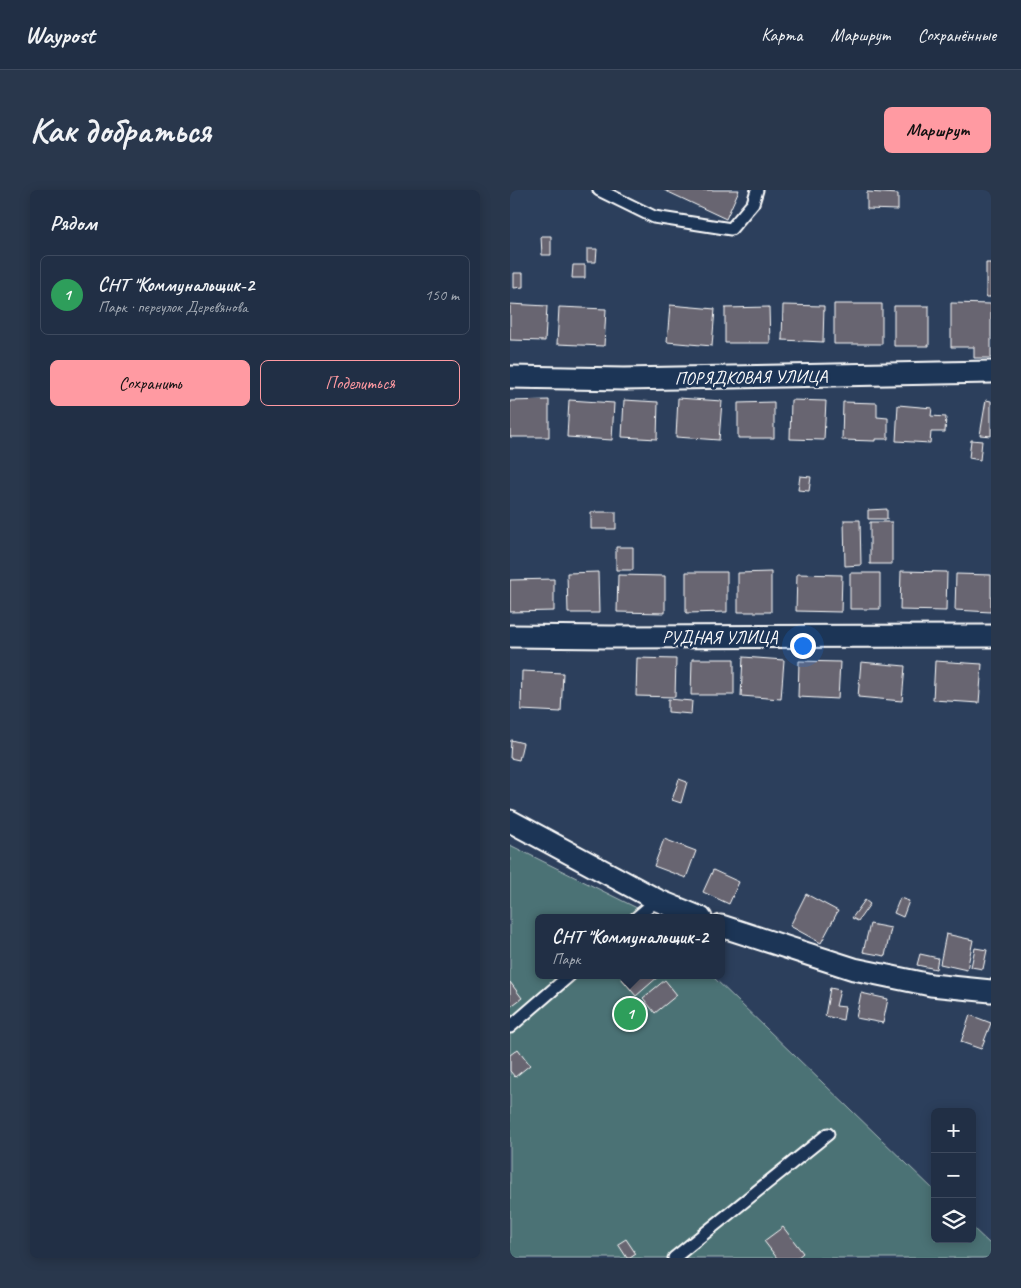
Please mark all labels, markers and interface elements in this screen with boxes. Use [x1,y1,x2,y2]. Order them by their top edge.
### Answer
text: Waypost [25,20,95,50]
text: Карта [761,24,802,46]
text: Маршрут [830,24,890,46]
text: Сохранённые [918,24,996,46]
button: Маршрут [884,107,991,153]
text: Как добраться [30,108,211,153]
text: Рядом [50,210,97,236]
text: СНТ "Коммунальщик-2 [98,273,254,297]
text: 1 [63,285,71,305]
text: 150 m [425,285,459,305]
text: Парк · переулок Деревянова [98,297,248,317]
button: Сохранить [50,360,250,406]
button: Поделиться [260,360,460,406]
street label: ПОРЯДКОВАЯ УЛИЦА [674,365,829,389]
street label: РУДНАЯ УЛИЦА [662,626,779,648]
your location [790,633,816,659]
popup [535,914,725,979]
text: СНТ "Коммунальщик-2 [552,925,708,949]
text: Парк [552,949,580,969]
pin: 1 [614,995,646,1033]
map controls [931,1108,976,1243]
button: + [931,1108,976,1153]
button: − [931,1153,976,1198]
button: layers [931,1198,976,1243]

